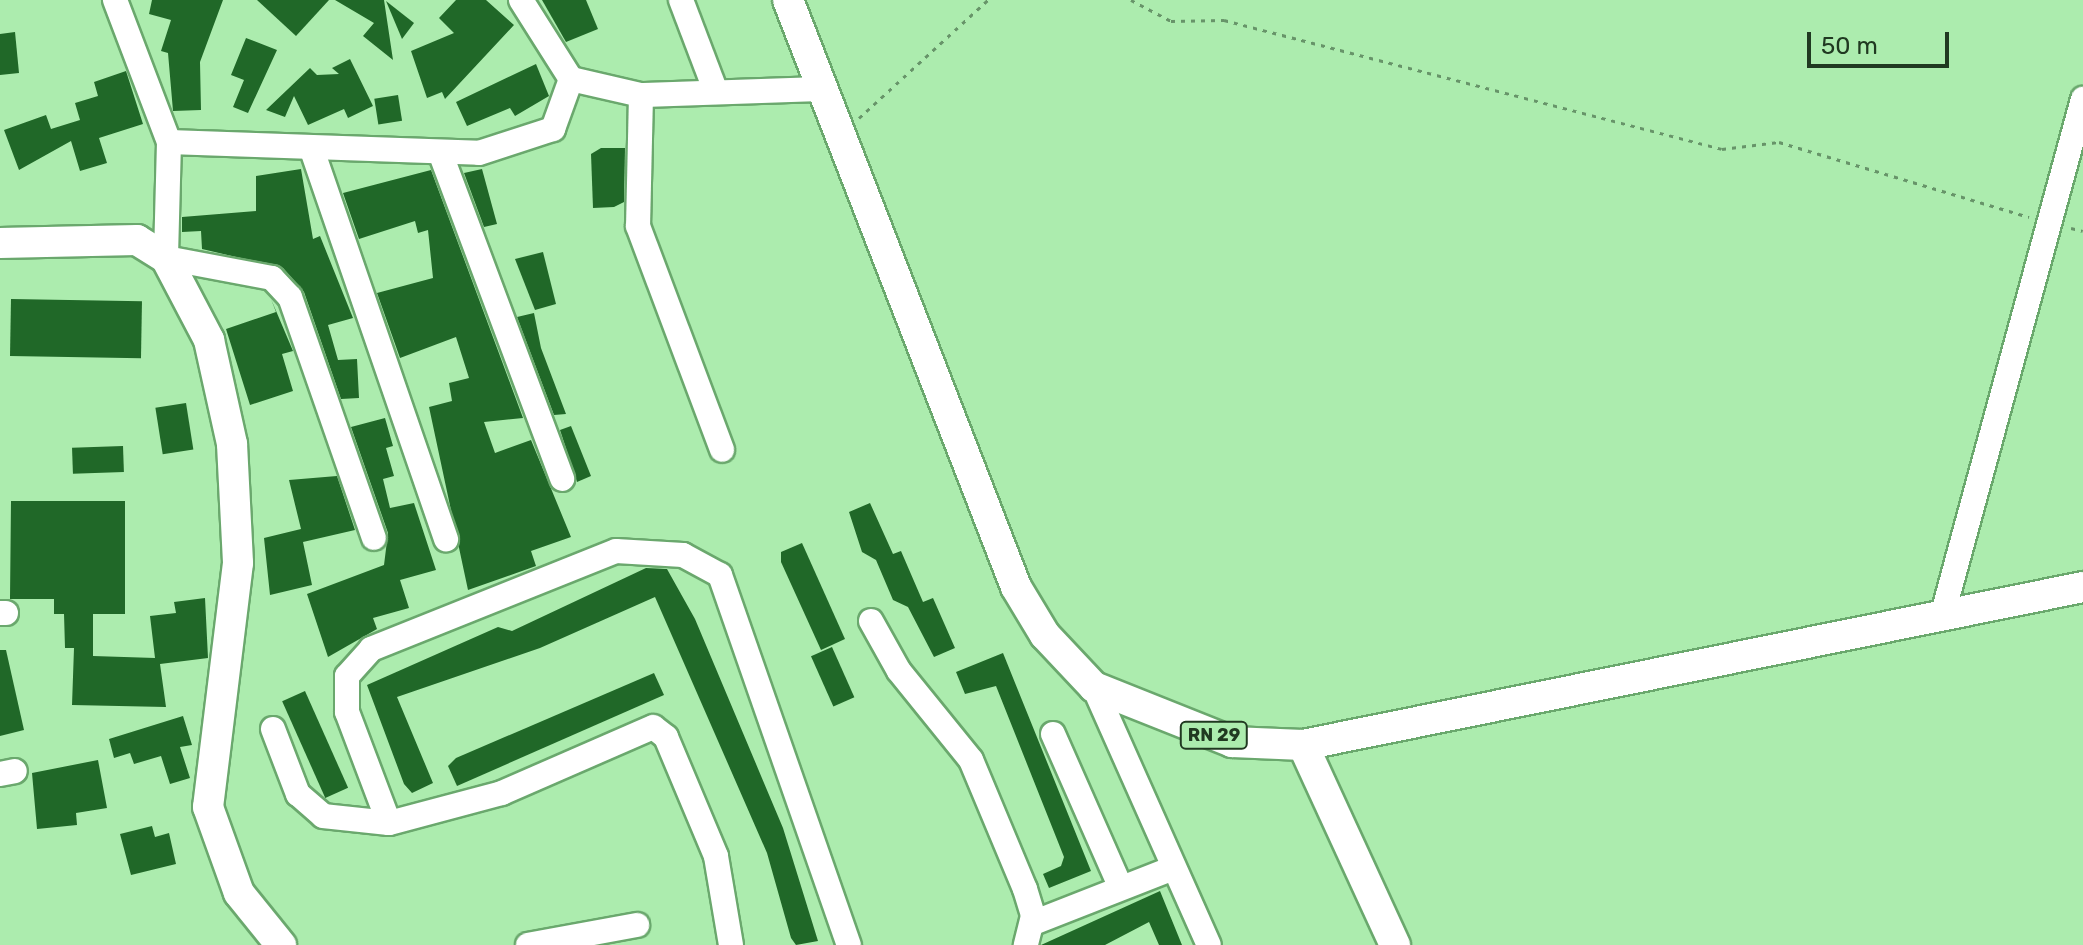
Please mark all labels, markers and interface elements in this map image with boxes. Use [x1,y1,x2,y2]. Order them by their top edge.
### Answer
scale bar [1811,16,1953,66]
text: 50 m [1821,32,1878,60]
road number: RN 29 [1178,721,1250,749]

